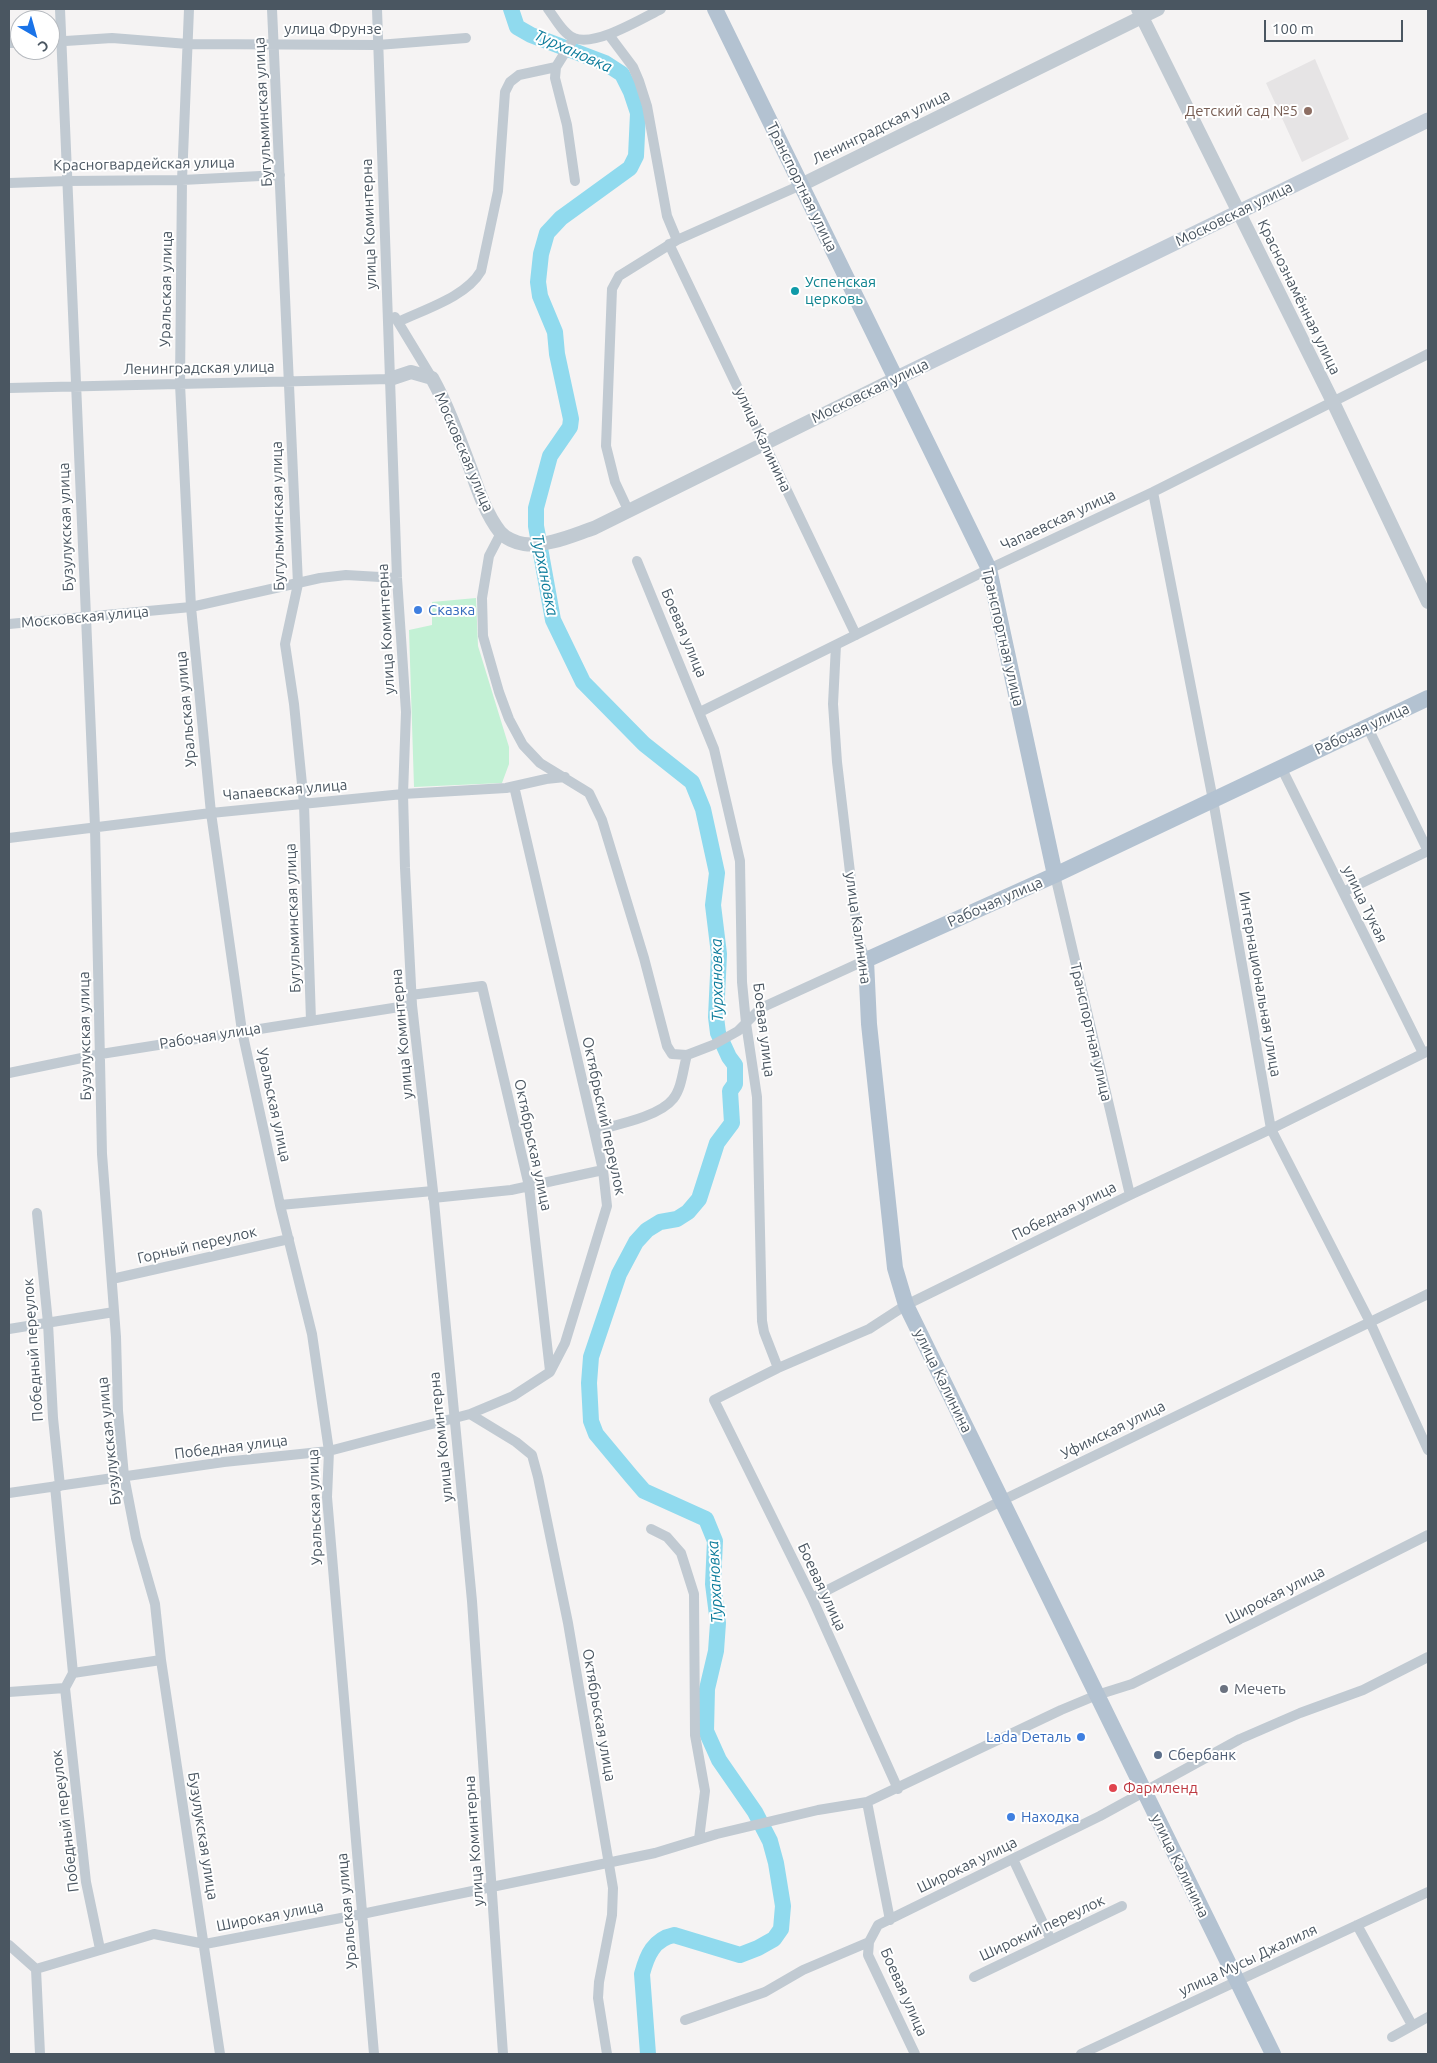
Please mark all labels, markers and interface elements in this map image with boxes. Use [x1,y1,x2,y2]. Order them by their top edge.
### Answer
north arrow [10,10,60,60]
scale bar [1267,10,1406,42]
street label: улица Фрунзе [284,20,382,38]
text: 100 m [1272,20,1314,37]
water label: Турхановка [531,25,615,77]
text: С [35,37,52,55]
street label: Бугульминская улица [250,37,276,187]
street label: Ленинградская улица [809,86,953,168]
place label: Детский сад №5 [1185,102,1298,120]
marker: Детский сад №5 [1302,105,1314,117]
street label: Транспортная улица [763,119,841,255]
street label: Красногвардейская улица [53,153,235,175]
street label: улица Коминтерна [358,158,380,290]
street label: Московская улица [1172,178,1296,250]
street label: Краснознамённая улица [1254,216,1344,378]
street label: Уральская улица [156,231,176,347]
place label: Успенская церковь [805,273,876,308]
marker: Успенская церковь [789,285,801,297]
street label: Московская улица [808,355,932,427]
street label: Ленинградская улица [123,358,275,378]
street label: улица Калинина [731,385,795,495]
street label: Московская улица [431,389,497,515]
street label: Бугульминская улица [268,441,288,591]
street label: Бузулукская улица [55,462,77,592]
street label: Чапаевская улица [998,485,1118,555]
water label: Турхановка [528,532,562,618]
street label: улица Коминтерна [374,563,398,695]
street label: Транспортная улица [978,566,1028,708]
street label: Боевая улица [657,586,711,680]
place label: Сказка [428,601,475,619]
street label: Московская улица [20,602,150,632]
marker: Сказка [412,604,424,616]
street label: Уральская улица [172,650,200,768]
street label: Рабочая улица [1312,699,1412,759]
street label: Чапаевская улица [222,776,348,804]
street label: Бугульминская улица [281,843,305,993]
street label: улица Тукая [1339,863,1391,945]
street label: улица Калинина [841,871,875,985]
street label: Рабочая улица [945,873,1045,931]
street label: Интернациональная улица [1235,890,1285,1078]
water label: Турхановка [707,938,727,1022]
street label: Транспортная улица [1066,961,1116,1103]
street label: улица Коминтерна [387,968,417,1100]
street label: Бузулукская улица [75,971,95,1101]
street label: Боевая улица [749,982,779,1078]
street label: Рабочая улица [158,1019,262,1053]
street label: Октябрьский переулок [578,1035,630,1197]
street label: Уральская улица [253,1046,295,1164]
street label: Октябрьская улица [510,1077,556,1213]
street label: Победная улица [1009,1178,1119,1244]
street label: Горный переулок [136,1223,258,1267]
street label: Победный переулок [19,1278,47,1422]
street label: улица Калинина [910,1326,976,1436]
street label: улица Коминтерна [425,1371,457,1503]
street label: Бузулукская улица [93,1376,125,1506]
street label: Уфимская улица [1058,1397,1168,1463]
street label: Победная улица [173,1431,289,1463]
street label: Уральская улица [304,1449,326,1565]
water label: Турхановка [703,1540,727,1624]
street label: Боевая улица [794,1540,850,1634]
street label: Широкая улица [1222,1562,1328,1628]
street label: Октябрьская улица [578,1647,620,1783]
place label: Мечеть [1234,1680,1286,1698]
marker: Мечеть [1218,1683,1230,1695]
place label: Lada Dеталь [986,1728,1071,1746]
marker: Lada Dеталь [1075,1731,1087,1743]
place label: Сбербанк [1168,1746,1236,1764]
street label: Победный переулок [47,1749,83,1893]
marker: Сбербанк [1152,1749,1164,1761]
street label: Бузулукская улица [184,1771,222,1901]
street label: улица Коминтерна [460,1775,488,1907]
place label: Фармленд [1123,1779,1198,1797]
marker: Фармленд [1107,1782,1119,1794]
place label: Находка [1021,1808,1080,1826]
marker: Находка [1005,1811,1017,1823]
street label: улица Калинина [1147,1811,1213,1921]
street label: Широкая улица [914,1833,1020,1897]
street label: Уральская улица [333,1852,361,1970]
street label: Широкий переулок [977,1891,1107,1965]
street label: Широкая улица [215,1897,325,1935]
street label: улица Мусы Джалиля [1176,1920,1320,2000]
street label: Боевая улица [876,1945,932,2039]

